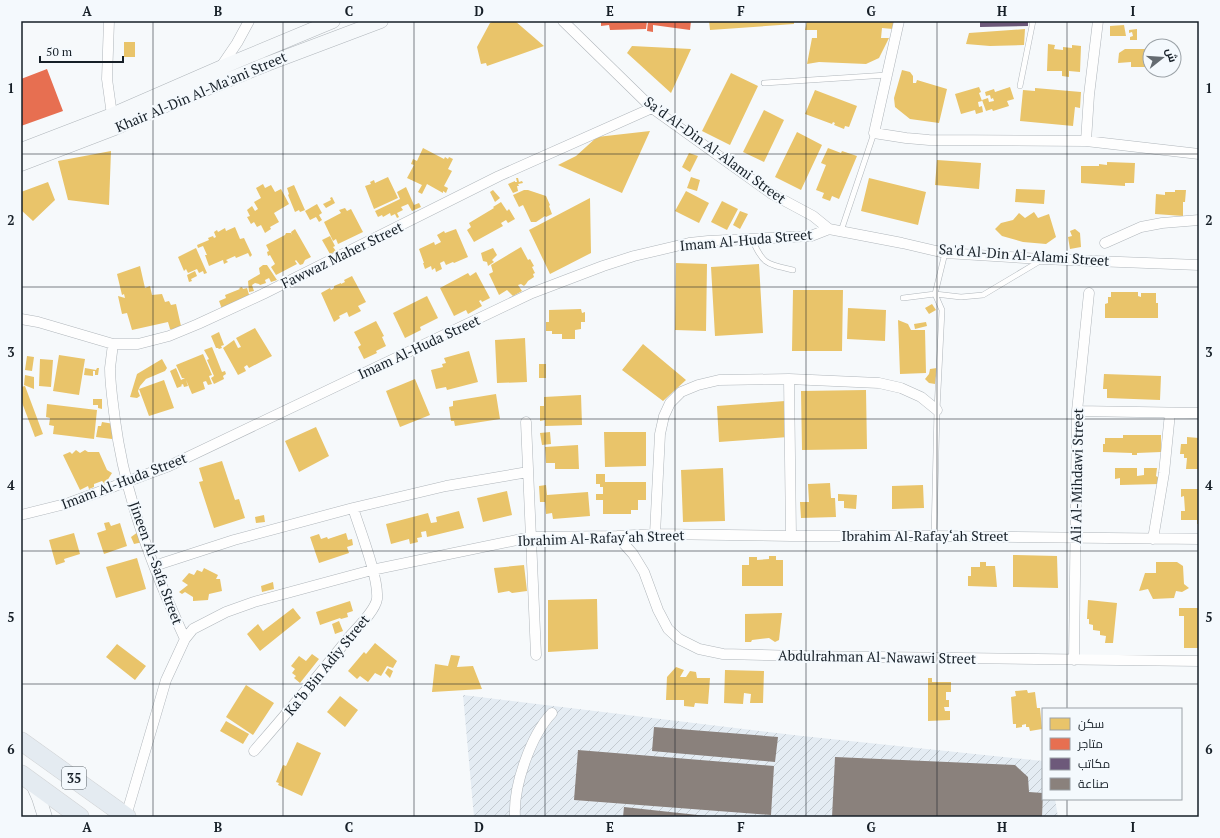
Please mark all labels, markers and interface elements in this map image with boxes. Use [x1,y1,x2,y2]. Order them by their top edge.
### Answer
text: A [82,2,92,20]
text: B [214,2,222,20]
text: C [345,2,353,20]
text: D [474,2,484,20]
text: E [606,2,614,20]
text: F [737,2,745,20]
text: G [866,2,876,20]
text: H [997,2,1007,20]
text: I [1131,2,1136,20]
scale bar [40,38,123,64]
north arrow [1142,38,1182,78]
text: 50 m [46,44,73,59]
street label: Khair Al-Din Al-Ma'ani Street [112,46,290,136]
text: ش [1163,46,1180,64]
text: 1 [7,79,15,97]
text: 1 [1205,79,1213,97]
street label: Sa'd Al-Din Al-Alami Street [641,92,791,208]
text: 2 [7,211,15,229]
text: 2 [1205,211,1213,229]
street label: Fawwaz Maher Street [278,216,407,292]
street label: Imam Al-Huda Street [679,224,814,255]
street label: Sa'd Al-Din Al-Alami Street [938,239,1111,270]
street label: Imam Al-Huda Street [355,310,484,383]
text: 3 [7,343,15,361]
text: 3 [1205,343,1213,361]
street label: Ali Al-Mihdawi Street [1066,407,1087,544]
street label: Imam Al-Huda Street [58,448,190,513]
text: 4 [7,476,15,494]
text: 4 [1205,476,1213,494]
street label: Jineen Al-Safa Street [125,499,188,628]
street label: Ibrahim Al-Rafay‘ah Street [517,525,686,550]
street label: Ibrahim Al-Rafay‘ah Street [841,526,1009,545]
text: 5 [7,608,15,626]
text: 5 [1205,608,1213,626]
street label: Ka‘b Bin Adiy Street [280,610,374,719]
street label: Abdulrahman Al-Nawawi Street [778,645,977,668]
legend [1042,708,1182,800]
text: سكن [1078,716,1104,731]
text: متاجر [1077,736,1103,751]
text: 6 [7,740,15,758]
text: 6 [1205,740,1213,758]
text: مكاتب [1078,756,1110,771]
road number: 35 [62,767,86,789]
text: صناعة [1078,776,1109,791]
text: A [82,818,92,836]
text: B [214,818,222,836]
text: C [345,818,353,836]
text: D [474,818,484,836]
text: E [606,818,614,836]
text: F [737,818,745,836]
text: G [866,818,876,836]
text: H [997,818,1007,836]
text: I [1131,818,1136,836]

